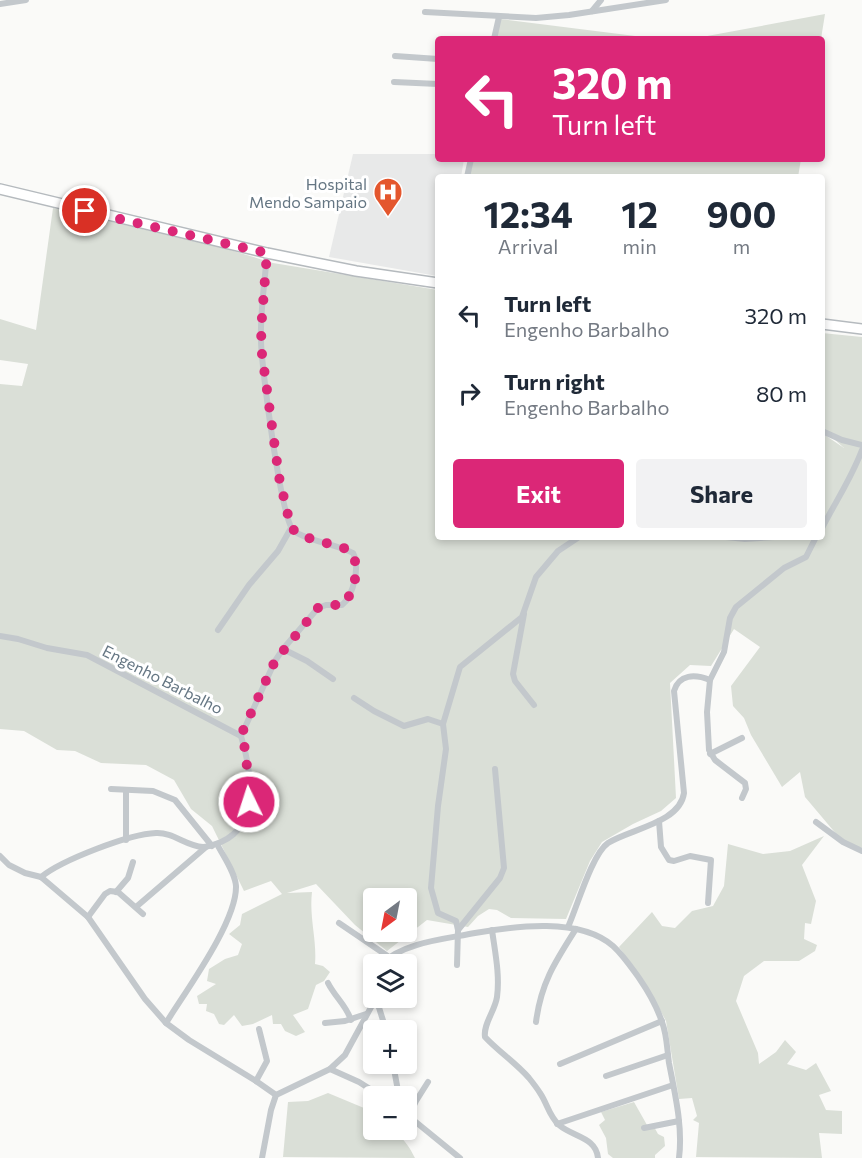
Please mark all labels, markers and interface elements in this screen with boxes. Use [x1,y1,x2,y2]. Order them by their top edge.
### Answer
text: 320 m [552,56,672,108]
icon: left [453,60,531,138]
text: Turn left [552,108,656,141]
place label: Hospital Mendo Sampaio [249,174,367,211]
hospital icon: Hospital Mendo Sampaio [372,176,404,218]
pin [59,185,110,236]
text: 12:34 [483,191,573,235]
text: 12 [621,191,658,235]
text: 900 [706,191,777,235]
icon: arrive [68,194,101,227]
text: Arrival [498,234,558,258]
text: min [623,234,657,258]
text: m [733,234,750,258]
text: Turn left [504,290,591,317]
icon: left [453,299,486,332]
text: 320 m [745,302,807,329]
text: Engenho Barbalho [504,317,669,341]
text: Turn right [504,368,605,395]
icon: right [453,377,486,410]
text: 80 m [756,380,807,407]
text: Engenho Barbalho [504,395,669,419]
button: Exit [453,459,624,528]
button: Share [636,459,807,528]
street label: Engenho Barbalho [100,641,226,717]
position arrow [217,770,281,834]
north arrow [363,888,417,942]
map controls [363,888,417,1140]
button: layers [363,954,417,1008]
button: + [363,1020,417,1074]
button: − [363,1086,417,1140]

